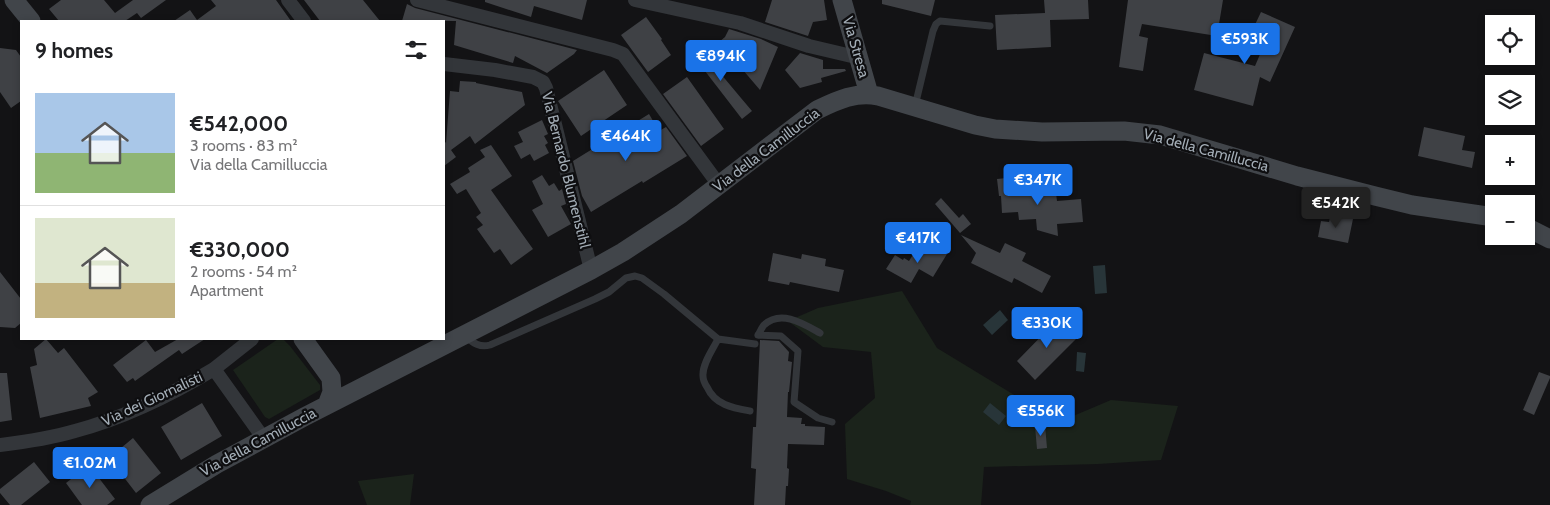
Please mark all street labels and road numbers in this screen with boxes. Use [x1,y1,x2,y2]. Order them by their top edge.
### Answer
street label: Via Stresa [839,14,874,80]
street label: Via Bernardo Blumenstihl [538,90,594,251]
street label: Via della Camilluccia [709,104,823,196]
street label: Via della Camilluccia [1141,125,1271,176]
street label: Via dei Giornalisti [99,368,205,430]
street label: Via della Camilluccia [197,403,320,480]

